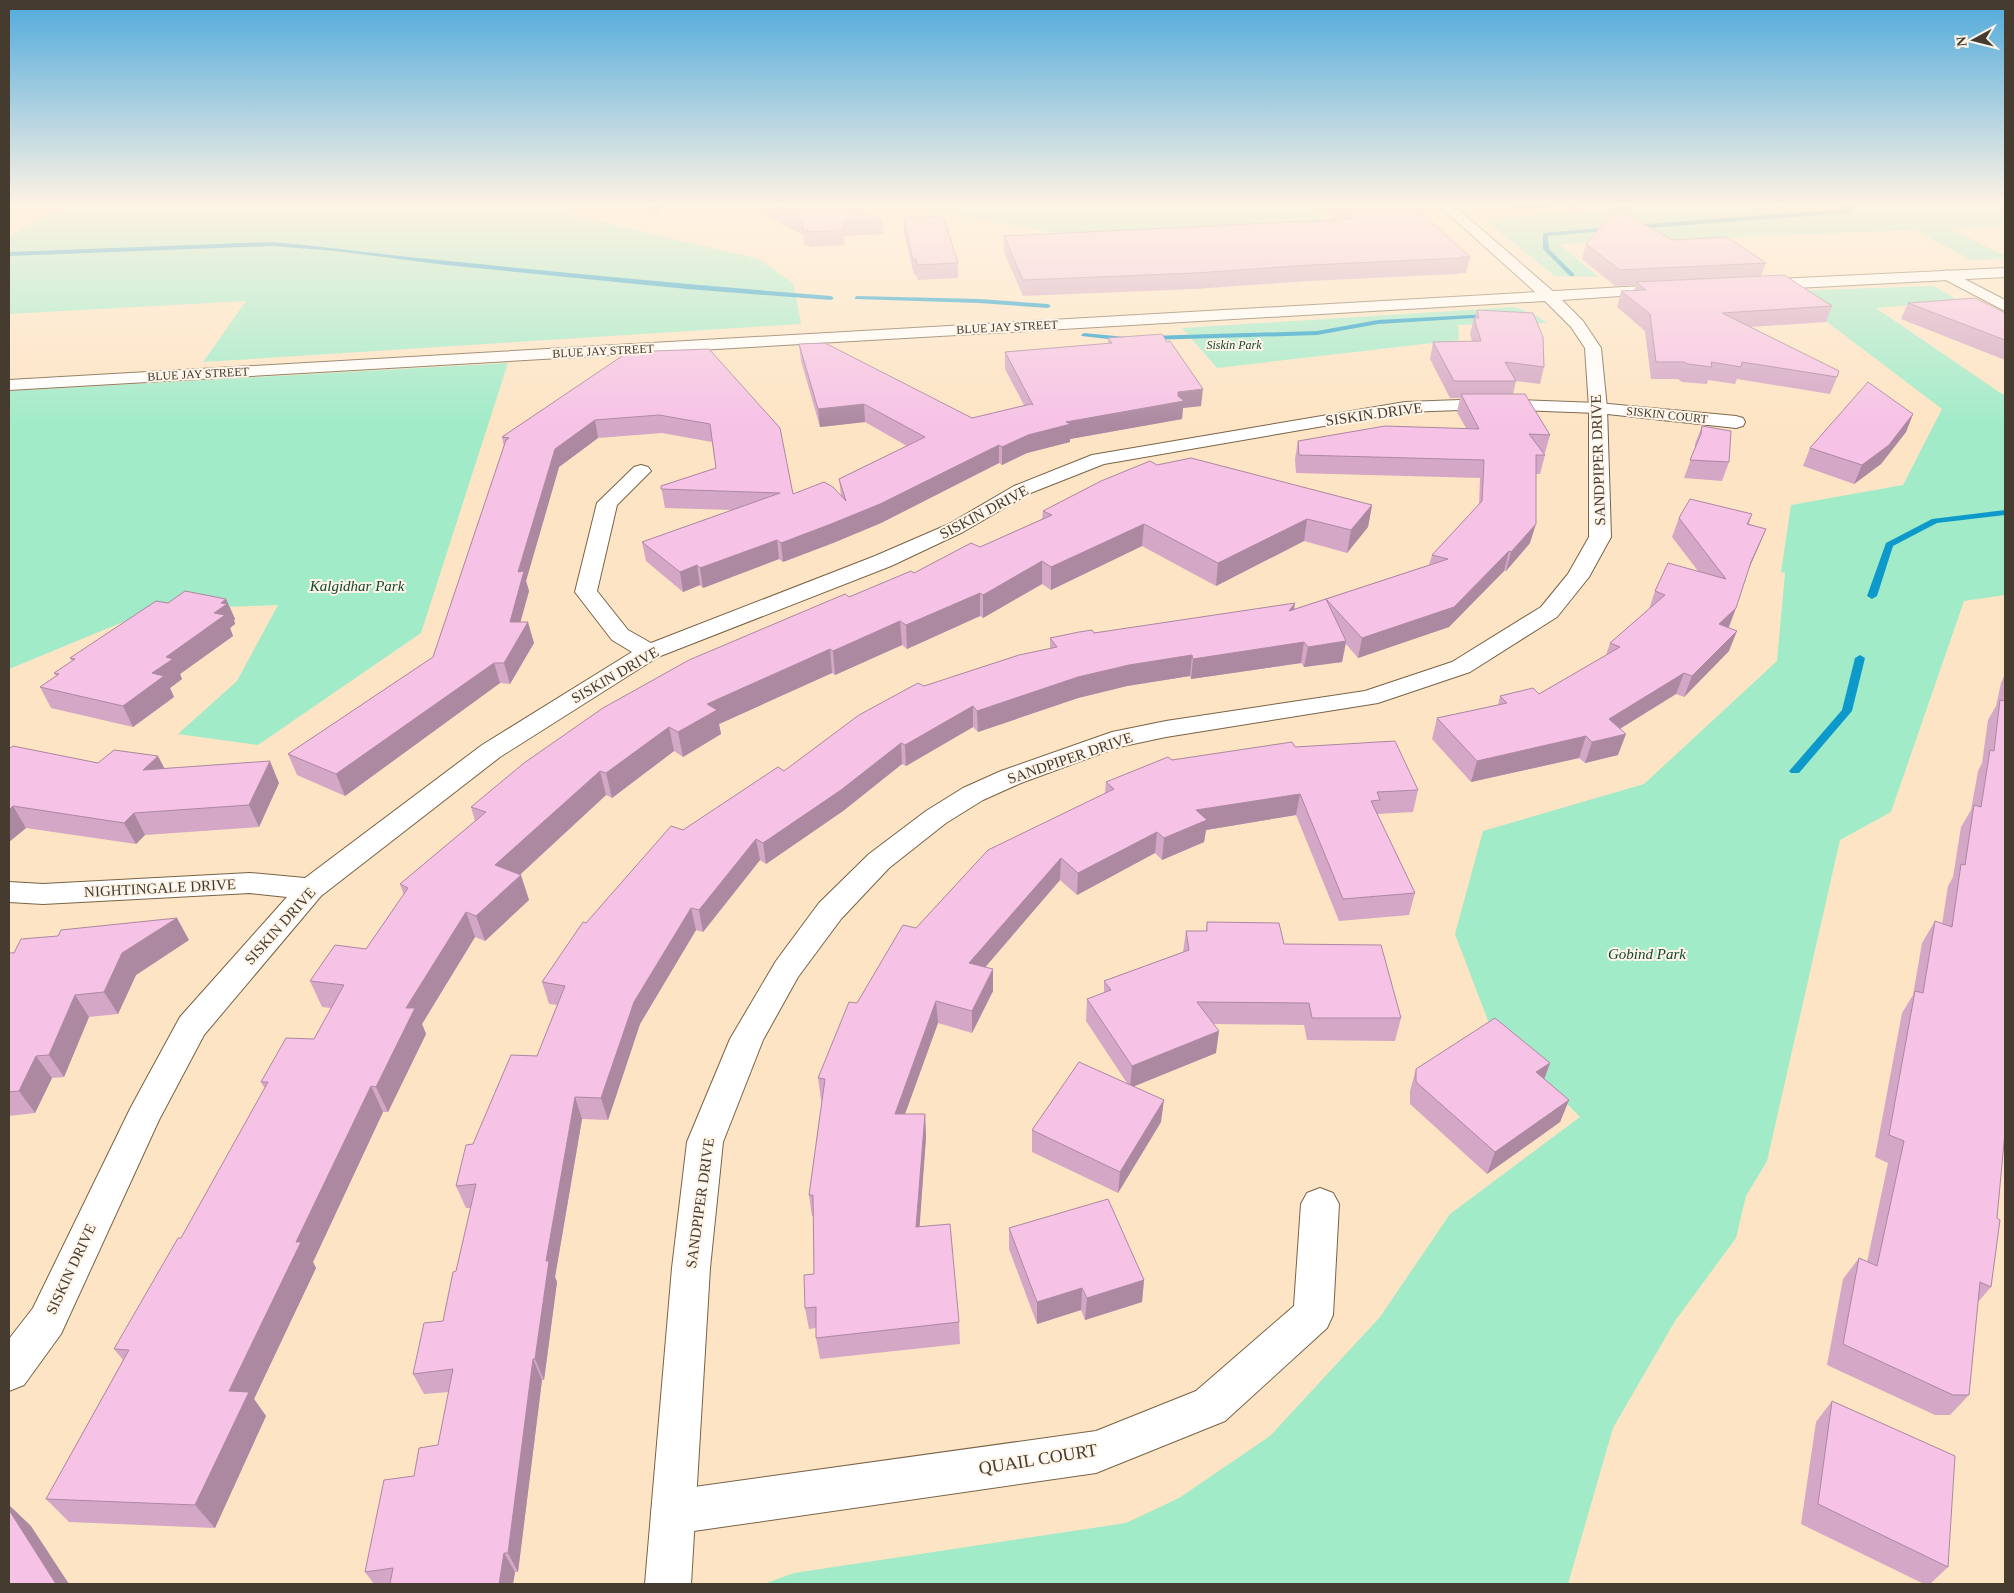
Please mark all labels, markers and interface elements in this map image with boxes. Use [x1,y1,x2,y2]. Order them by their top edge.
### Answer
north arrow [1949,15,1999,65]
text: N [1954,36,1970,47]
street label: BLUE JAY STREET [956,317,1059,337]
park label: Siskin Park [1207,338,1262,352]
street label: BLUE JAY STREET [552,341,655,361]
street label: BLUE JAY STREET [147,364,250,384]
street label: SANDPIPER DRIVE [1588,394,1608,526]
street label: SISKIN DRIVE [1324,399,1424,429]
street label: SISKIN COURT [1626,404,1709,426]
street label: SISKIN DRIVE [937,482,1031,542]
park label: Kalgidhar Park [309,578,405,594]
street label: SISKIN DRIVE [569,644,661,706]
street label: SANDPIPER DRIVE [1005,729,1135,787]
street label: NIGHTINGALE DRIVE [84,876,236,900]
street label: SISKIN DRIVE [241,884,319,968]
park label: Gobind Park [1608,946,1686,962]
street label: SANDPIPER DRIVE [683,1137,717,1269]
street label: SISKIN DRIVE [43,1221,99,1317]
street label: QUAIL COURT [977,1440,1099,1478]

